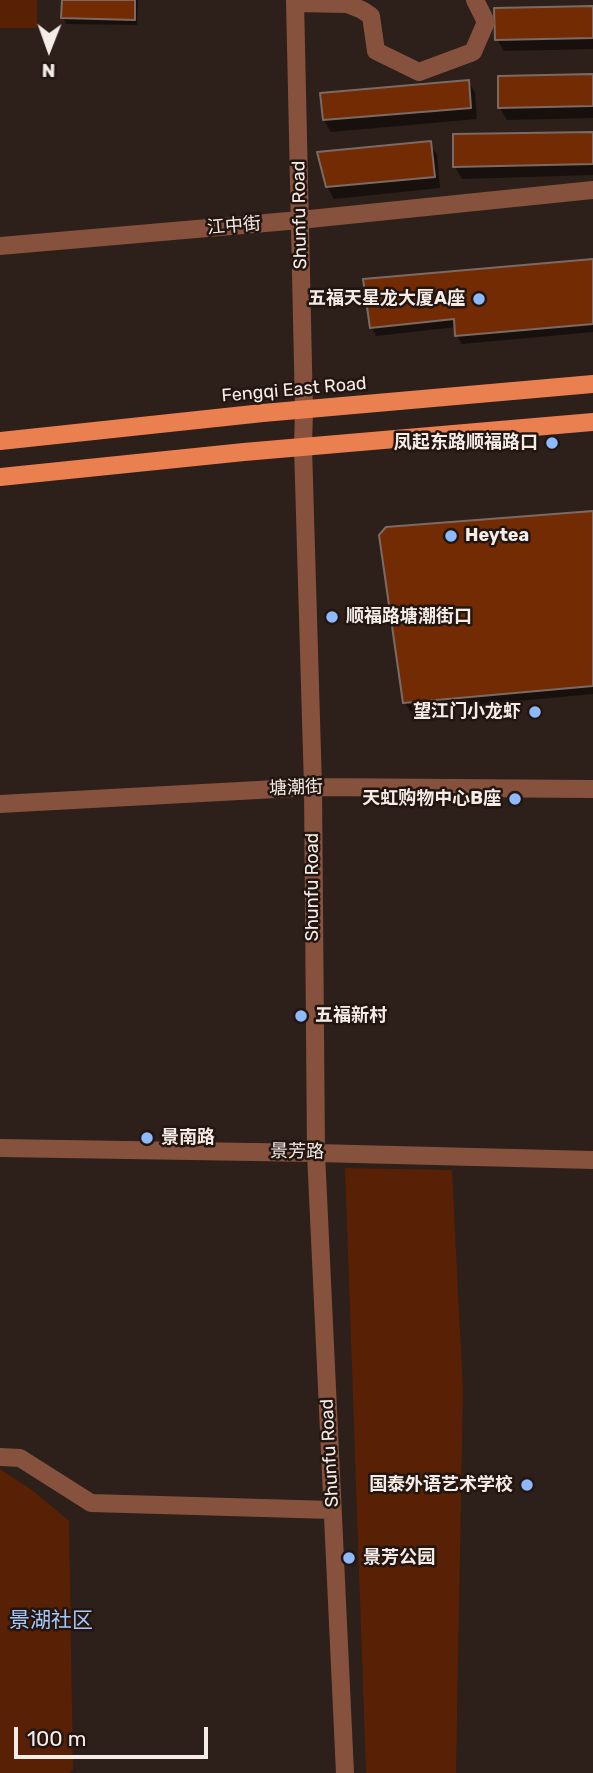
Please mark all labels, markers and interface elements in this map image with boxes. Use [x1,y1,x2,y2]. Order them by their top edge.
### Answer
north arrow [14,14,84,84]
text: N [42,59,56,82]
street label: Shunfu Road [288,161,312,269]
street label: 江中街 [206,213,262,239]
place label: 五福天星龙大厦A座 [308,288,465,310]
marker: 五福天星龙大厦A座 [471,291,487,307]
street label: Fengqi East Road [221,373,367,407]
place label: 凤起东路顺福路口 [394,432,538,454]
marker: 凤起东路顺福路口 [544,435,560,451]
place label: Heytea [465,525,529,547]
marker: Heytea [443,528,459,544]
place label: 顺福路塘潮街口 [346,606,472,628]
marker: 顺福路塘潮街口 [324,609,340,625]
place label: 望江门小龙虾 [413,701,521,723]
marker: 望江门小龙虾 [527,704,543,720]
street label: 塘潮街 [269,776,323,800]
place label: 天虹购物中心B座 [362,788,501,810]
marker: 天虹购物中心B座 [507,791,523,807]
street label: Shunfu Road [302,833,324,941]
place label: 五福新村 [315,1005,387,1027]
marker: 五福新村 [293,1008,309,1024]
place label: 景南路 [161,1127,215,1149]
marker: 景南路 [139,1130,155,1146]
street label: 景芳路 [270,1141,324,1163]
street label: Shunfu Road [316,1398,344,1508]
place label: 国泰外语艺术学校 [369,1474,513,1496]
marker: 国泰外语艺术学校 [519,1477,535,1493]
place label: 景芳公园 [363,1547,435,1569]
marker: 景芳公园 [341,1550,357,1566]
district label: 景湖社区 [9,1608,93,1634]
scale bar [18,1714,212,1758]
text: 100 m [27,1726,86,1751]

